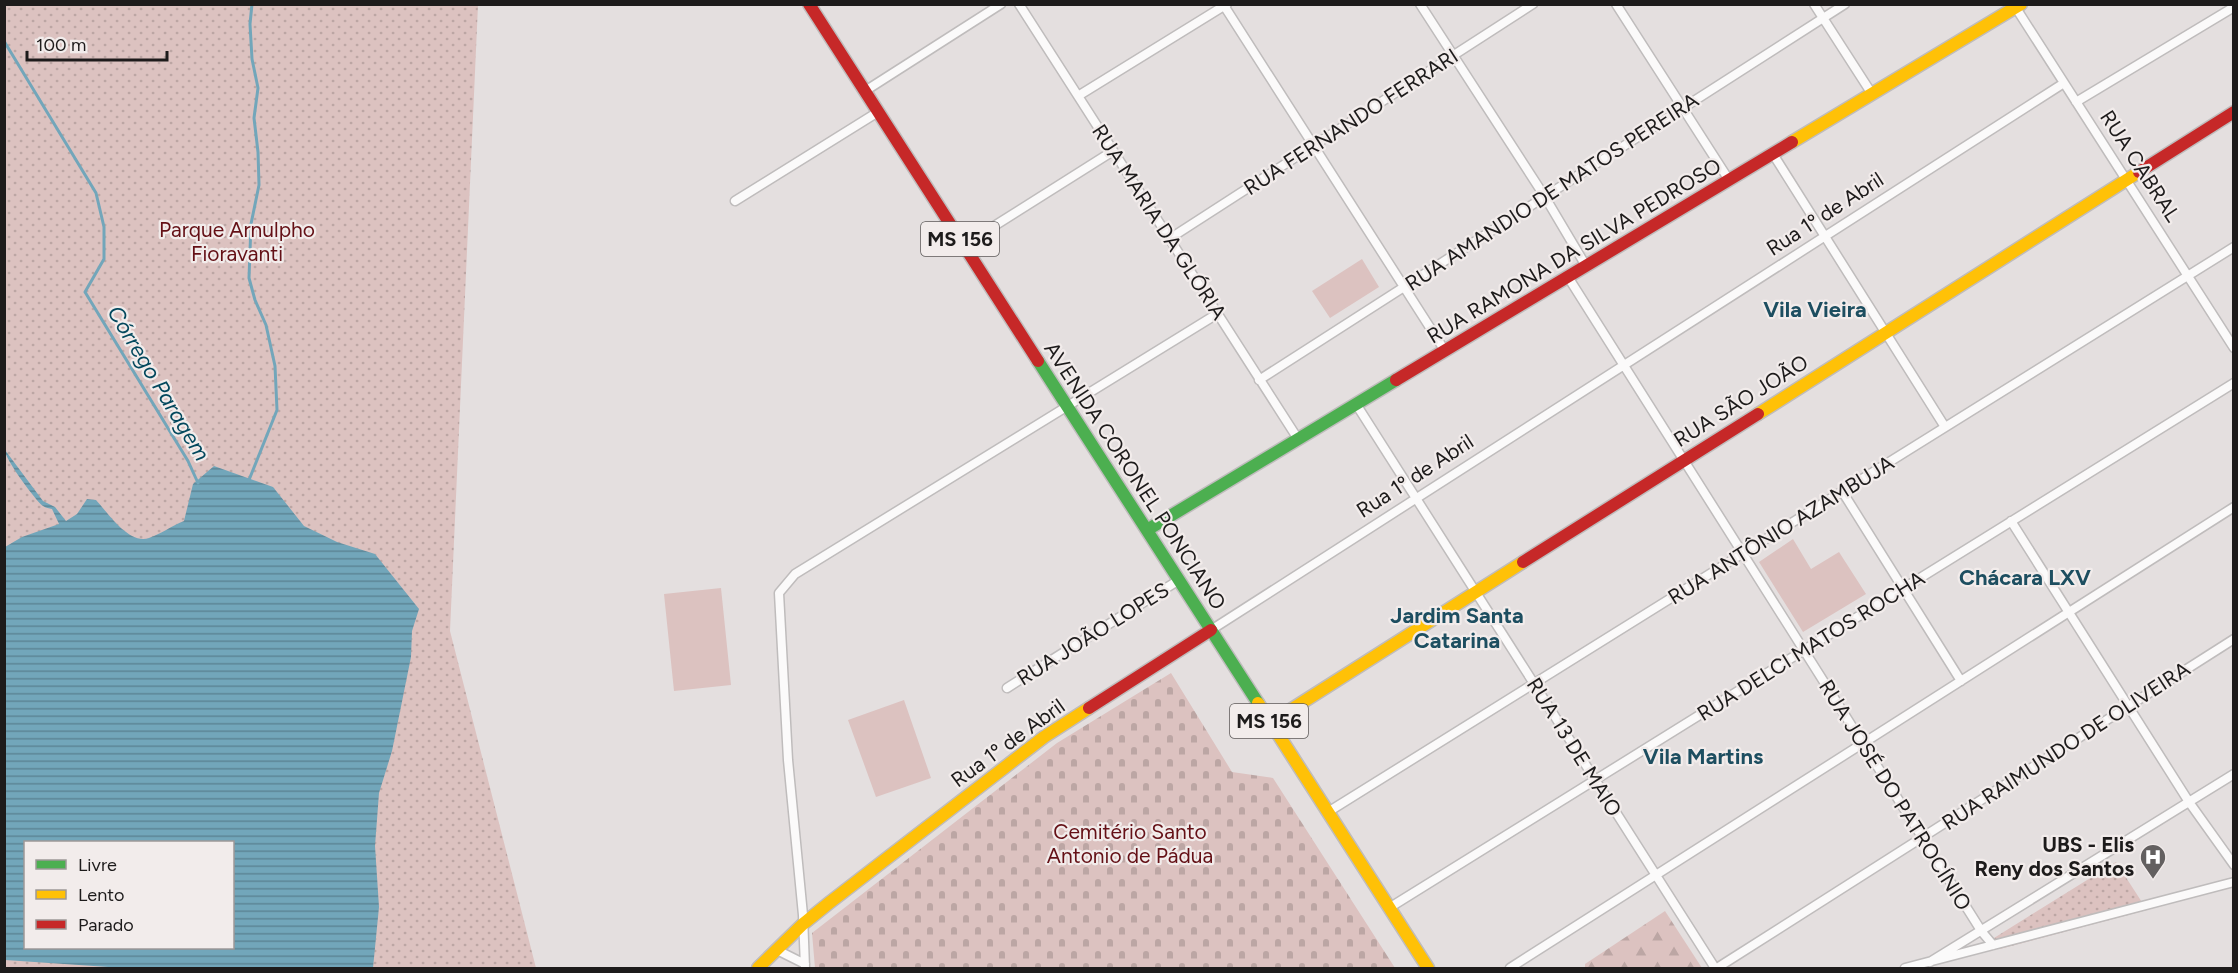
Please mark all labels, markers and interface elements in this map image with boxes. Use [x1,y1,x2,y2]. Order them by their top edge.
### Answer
scale bar [27,24,166,62]
text: 100 m [36,34,86,56]
street label: RUA FERNANDO FERRARI [1239,43,1462,200]
street label: RUA AMANDIO DE MATOS PEREIRA [1400,87,1703,296]
street label: RUA CABRAL [2095,105,2186,226]
street label: RUA MARIA DA GLÓRIA [1087,119,1232,324]
street label: RUA RAMONA DA SILVA PEDROSO [1422,153,1725,348]
street label: Rua 1º de Abril [1762,167,1888,261]
park label: Parque Arnulpho Fioravanti [159,217,315,266]
road number: MS 156 [921,222,999,256]
district label: Vila Vieira [1763,296,1867,323]
water label: Córrego Paragem [102,301,216,466]
street label: AVENIDA CORONEL PONCIANO [1039,337,1231,614]
street label: RUA SÃO JOÃO [1669,349,1812,452]
street label: Rua 1º de Abril [1352,429,1478,523]
street label: RUA ANTÔNIO AZAMBUJA [1663,450,1898,609]
district label: Chácara LXV [1959,564,2091,591]
street label: RUA DELCI MATOS ROCHA [1692,565,1929,726]
street label: RUA JOÃO LOPES [1012,577,1173,690]
district label: Jardim Santa Catarina [1390,602,1524,654]
street label: RUA RAIMUNDO DE OLIVEIRA [1937,656,2194,835]
street label: RUA 13 DE MAIO [1522,673,1627,821]
street label: RUA JOSÉ DO PATROCÍNIO [1814,675,1977,915]
street label: Rua 1º de Abril [946,693,1069,792]
road number: MS 156 [1230,704,1308,738]
district label: Vila Martins [1643,743,1763,770]
park label: Cemitério Santo Antonio de Pádua [1047,819,1213,868]
place label: UBS - Elis Reny dos Santos [1975,832,2134,881]
legend [24,841,234,949]
hospital icon: UBS - Elis Reny dos Santos [2138,842,2168,880]
text: Livre [78,854,117,876]
text: Lento [78,884,124,906]
text: Parado [78,914,134,936]

